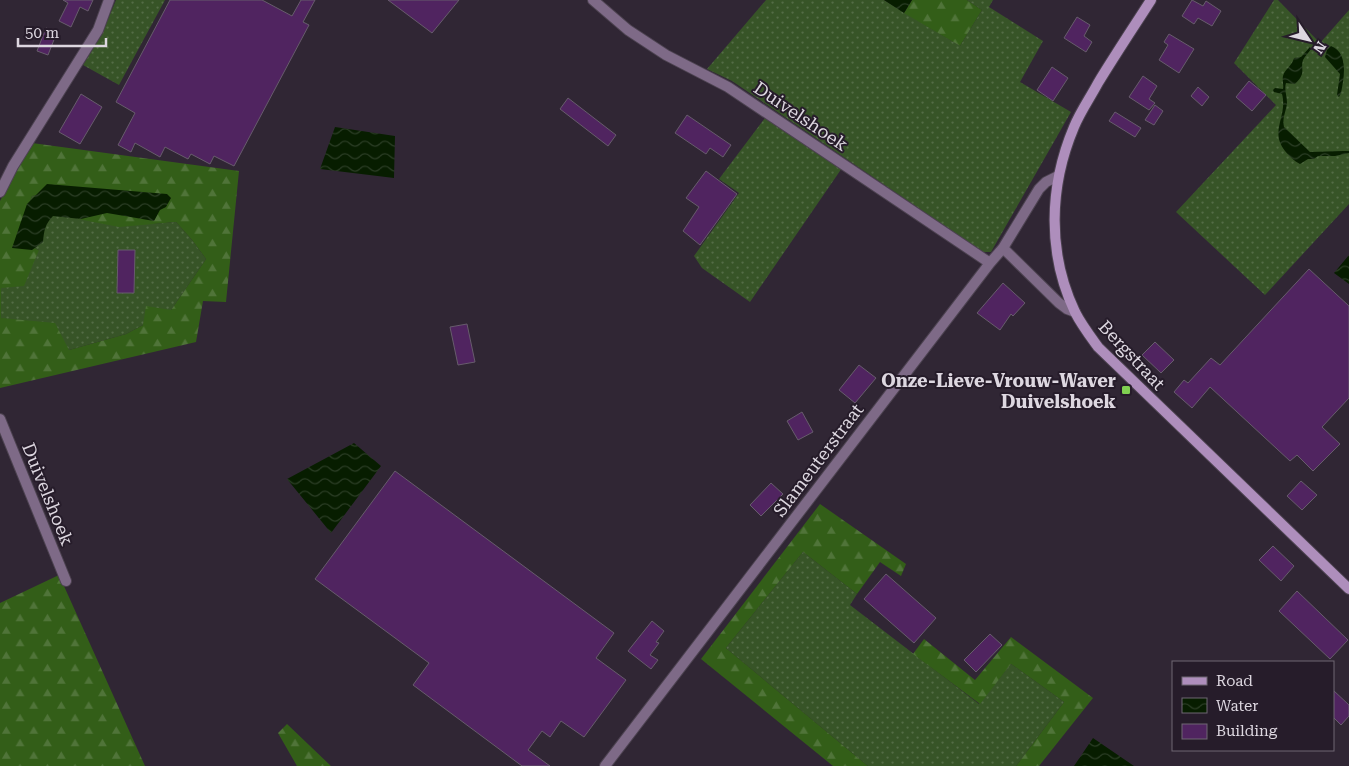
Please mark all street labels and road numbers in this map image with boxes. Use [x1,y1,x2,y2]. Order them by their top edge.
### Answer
street label: Duivelshoek [750,77,852,155]
street label: Bergstraat [1094,316,1170,394]
street label: Slameuterstraat [769,399,868,521]
street label: Duivelshoek [18,440,78,548]

